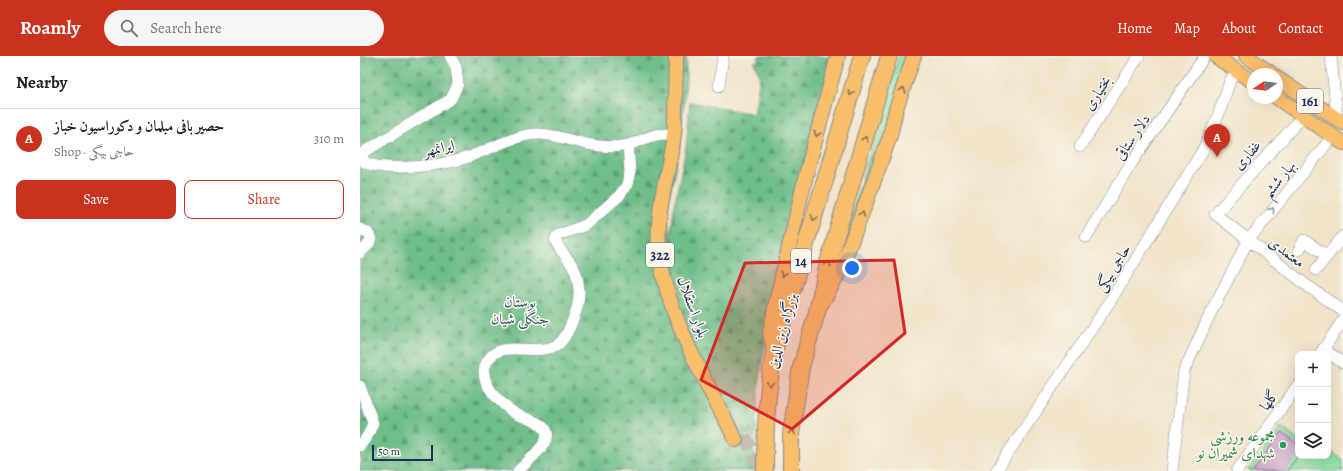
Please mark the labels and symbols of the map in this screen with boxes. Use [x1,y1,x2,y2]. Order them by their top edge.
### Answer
north arrow [1247,68,1283,104]
street label: بختیاری [1078,72,1116,114]
one-way arrow [898,87,906,94]
road number: 161 [1297,89,1323,113]
one-way arrow [847,90,856,97]
street label: دلار ستاقی [1109,110,1155,164]
pin: A [1204,124,1230,157]
one-way arrow [813,131,822,138]
street label: ایرانمهر [420,135,456,161]
one-way arrow [860,136,869,143]
street label: غفاری [1228,136,1266,174]
street label: بهار ششم [1258,156,1304,205]
one-way arrow [1268,208,1275,215]
one-way arrow [857,210,865,217]
one-way arrow [810,214,819,221]
street label: معتمدی [1265,232,1309,272]
street label: حاجی بیگی [1091,240,1136,296]
road number: 322 [646,243,674,267]
road number: 14 [791,249,811,273]
your location [842,258,862,278]
one-way arrow [823,261,832,268]
one-way arrow [779,271,787,277]
street label: بلوار استقلال [673,273,713,341]
street label: بزرگراه زین الدین [762,291,802,371]
park label: بوستان جنگلی شیان [491,292,549,330]
one-way arrow [765,381,774,387]
street label: گلها [1255,386,1283,414]
place label: مجموعه ورزشی شهدای شمیران نو [1195,426,1275,463]
one-way arrow [787,429,796,435]
marker: مجموعه ورزشی شهدای شمیران نو [1278,440,1288,450]
scale bar [372,443,433,462]

